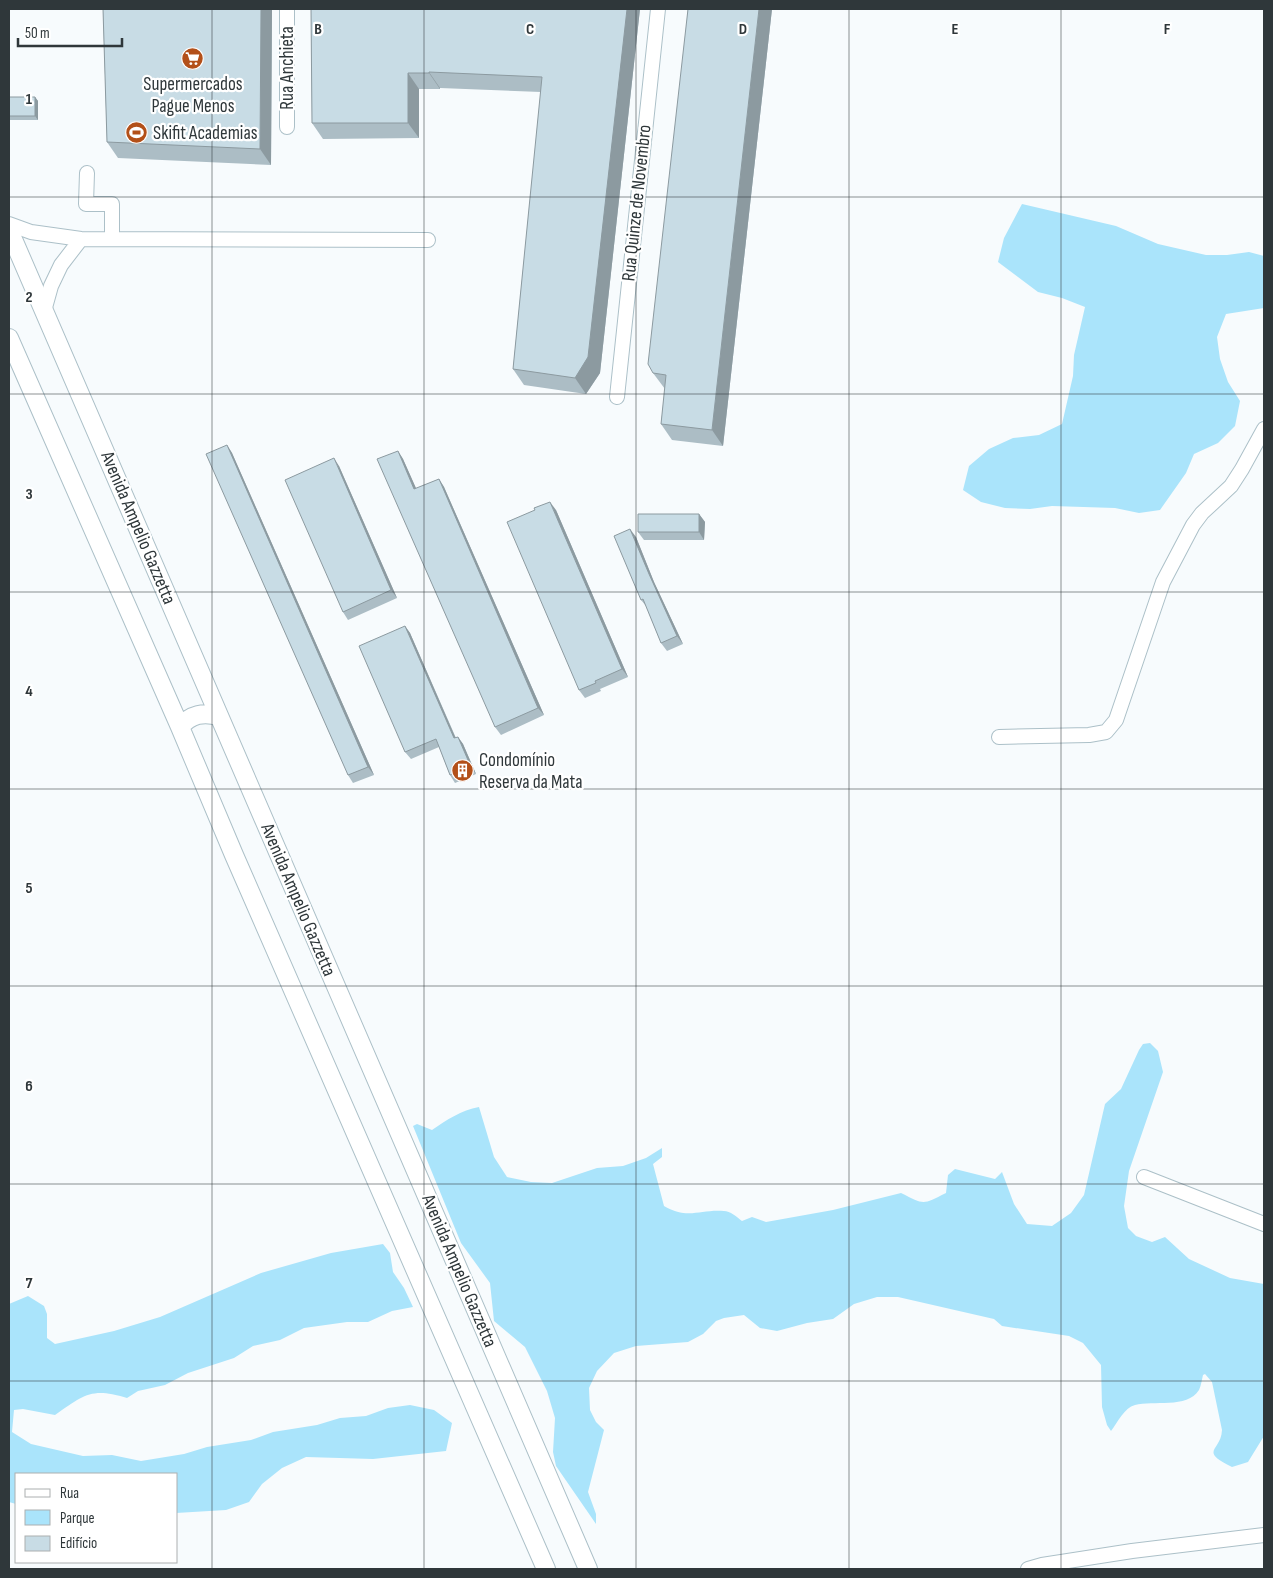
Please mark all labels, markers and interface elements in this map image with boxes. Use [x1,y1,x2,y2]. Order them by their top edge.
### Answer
scale bar [18,15,121,47]
text: B [314,20,322,39]
text: C [526,20,534,39]
text: D [739,20,747,39]
text: E [952,20,959,39]
text: F [1164,20,1171,39]
text: 50 m [25,24,50,43]
street label: Rua Anchieta [276,26,299,110]
supermarket icon: Supermercados Pague Menos [181,46,205,70]
place label: Supermercados Pague Menos [143,73,243,118]
text: 1 [26,90,33,109]
sports icon: Skifit Academias [125,121,149,145]
place label: Skifit Academias [153,122,258,145]
street label: Rua Quinze de Novembro [617,124,657,282]
text: 2 [25,288,33,307]
street label: Avenida Ampelio Gazzetta [95,447,181,608]
text: 3 [25,485,33,504]
text: 4 [25,682,33,701]
place label: Condomínio Reserva da Mata [479,749,583,794]
building icon: Condomínio Reserva da Mata [451,759,475,783]
street label: Avenida Ampelio Gazzetta [255,819,341,980]
text: 5 [25,879,33,898]
text: 6 [25,1077,33,1096]
street label: Avenida Ampelio Gazzetta [416,1190,502,1351]
text: 7 [26,1274,33,1293]
legend [15,1473,178,1563]
text: Rua [60,1484,79,1503]
text: Parque [60,1509,95,1528]
text: Edifício [60,1534,97,1553]

